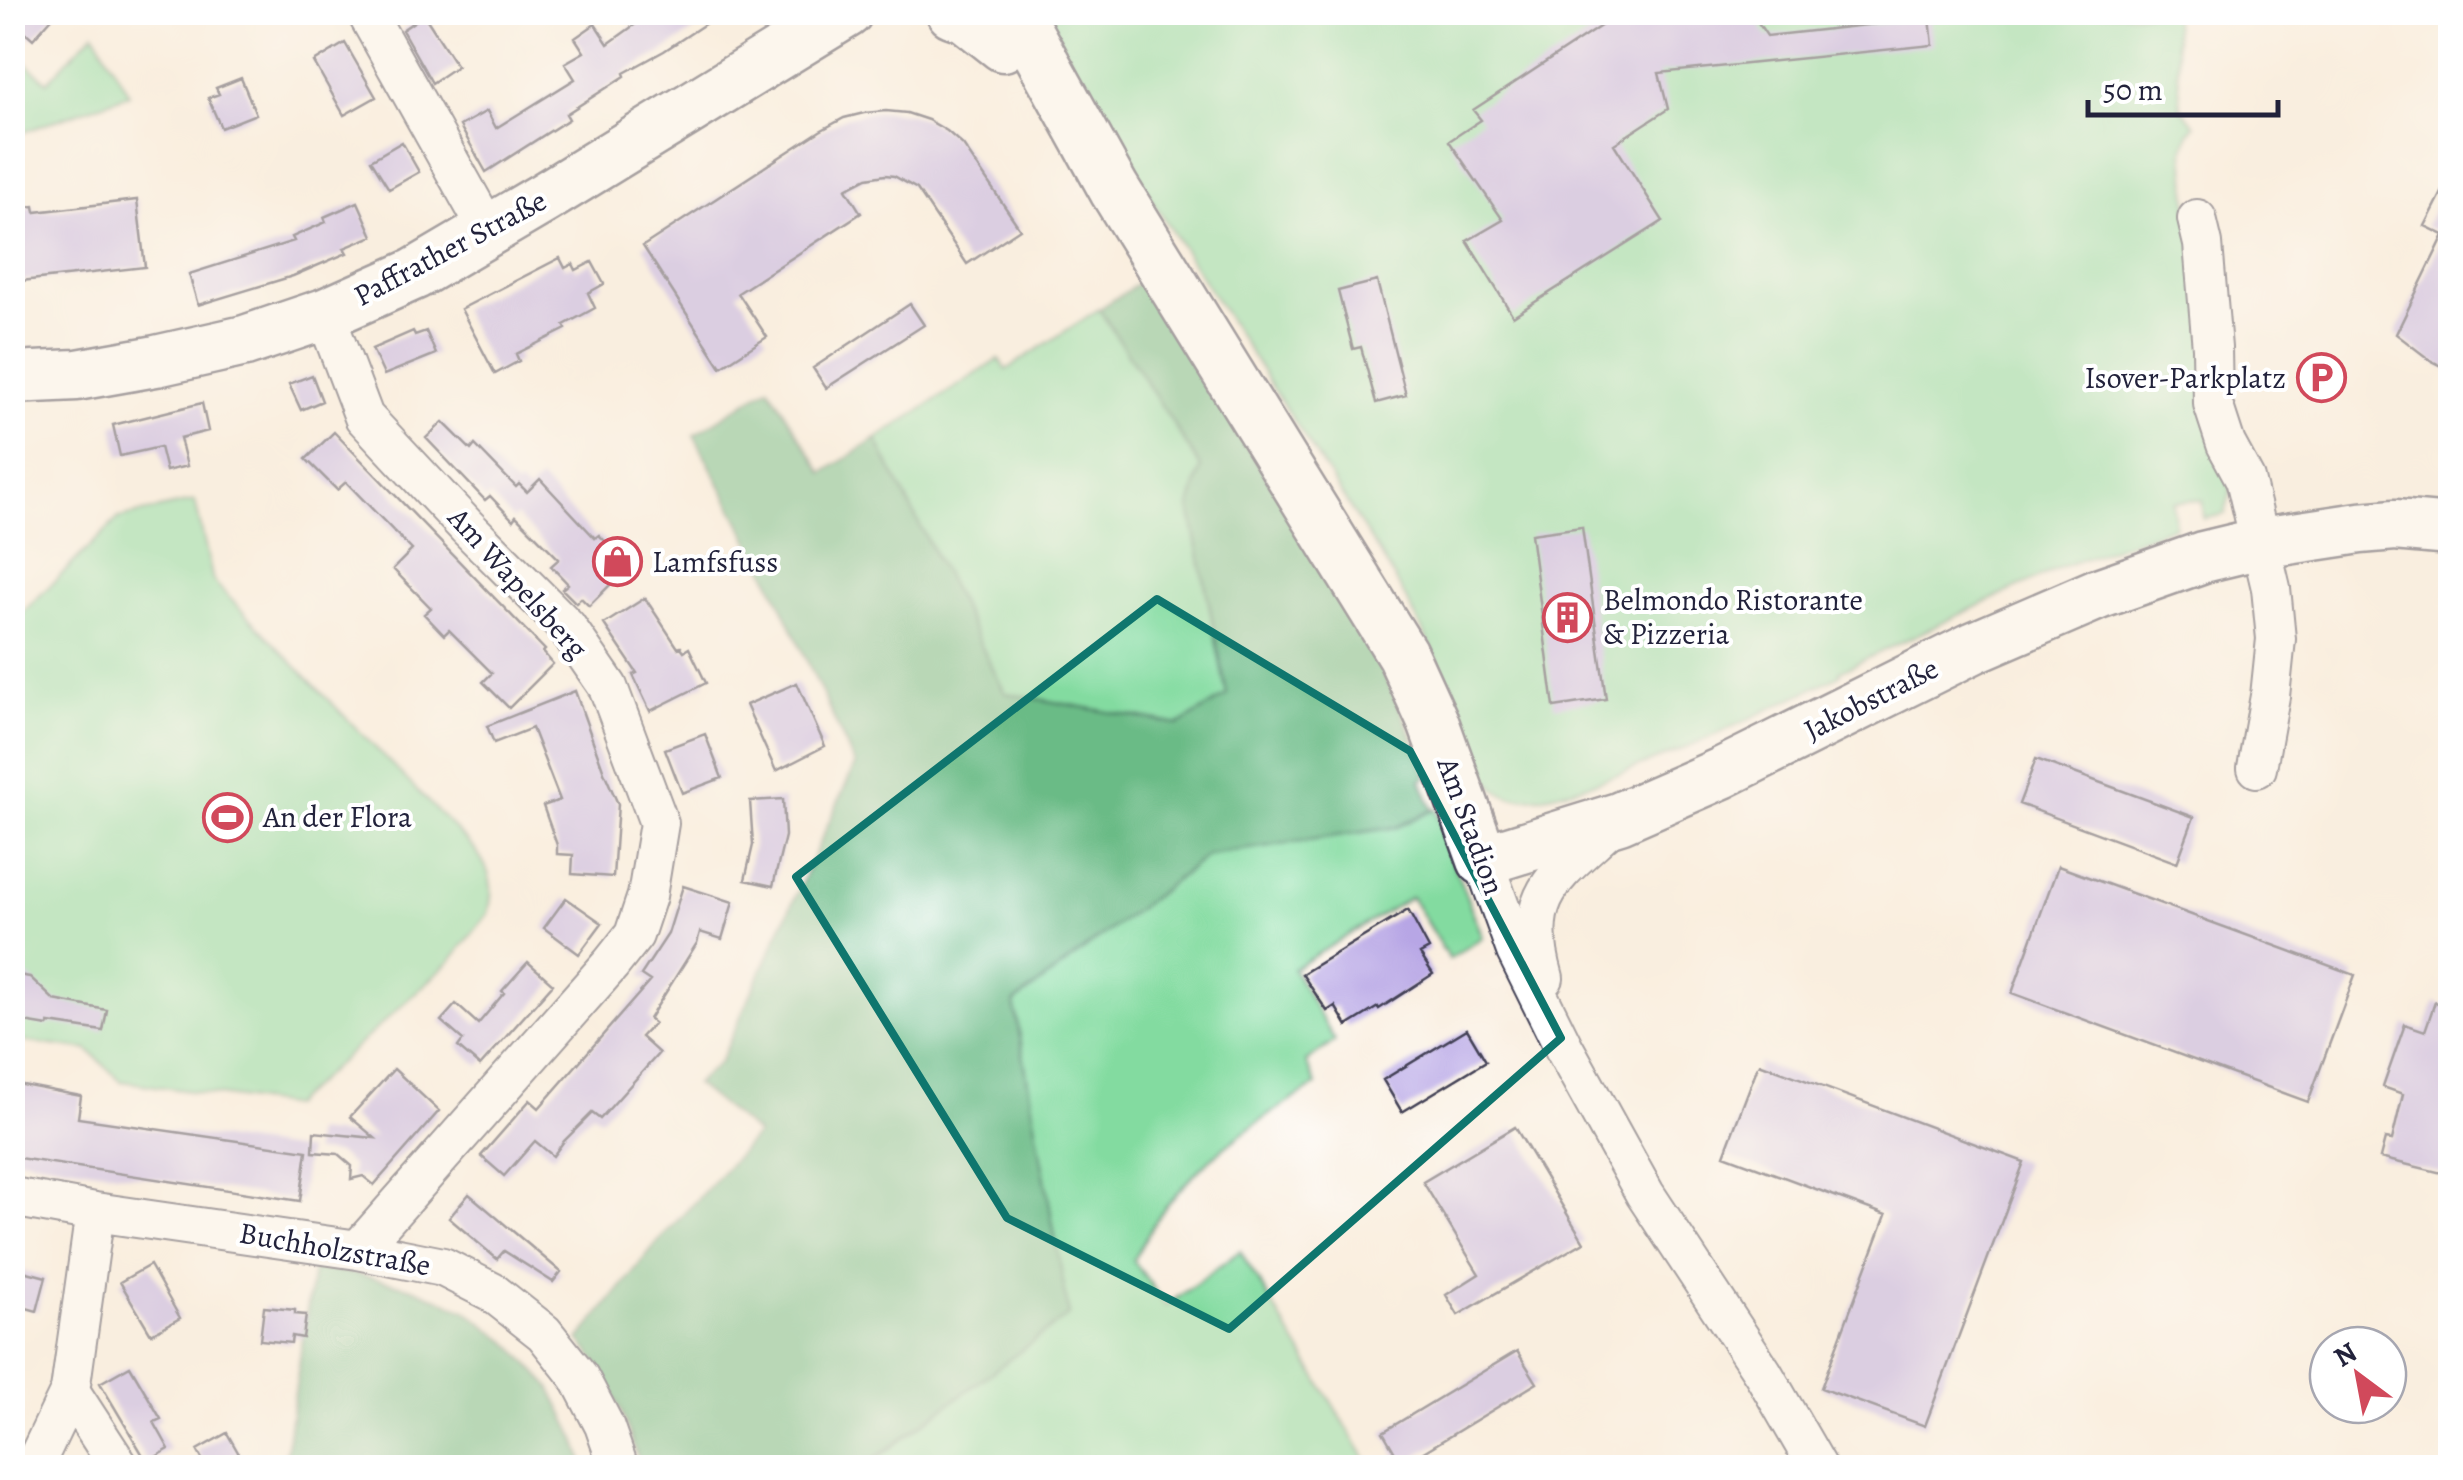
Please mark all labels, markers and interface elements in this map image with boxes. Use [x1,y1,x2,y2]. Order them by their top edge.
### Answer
scale bar [2088,55,2278,117]
text: 50 m [2103,70,2163,110]
street label: Paffrather Straße [347,180,553,316]
parking icon: Isover-Parkplatz [2295,352,2347,404]
place label: Isover-Parkplatz [2084,358,2286,398]
street label: Am Wapelsberg [438,498,597,667]
shop icon: Lamfsfuss [591,536,643,588]
place label: Lamfsfuss [652,542,778,582]
place label: Belmondo Ristorante & Pizzeria [1603,580,1863,654]
building icon: Belmondo Ristorante & Pizzeria [1542,591,1594,643]
street label: Jakobstraße [1797,648,1945,750]
street label: Am Stadion [1427,751,1514,900]
sports icon: An der Flora [202,791,254,843]
place label: An der Flora [262,797,412,837]
street label: Buchholzstraße [236,1213,434,1285]
north arrow [2308,1325,2408,1425]
text: N [2327,1333,2364,1376]

